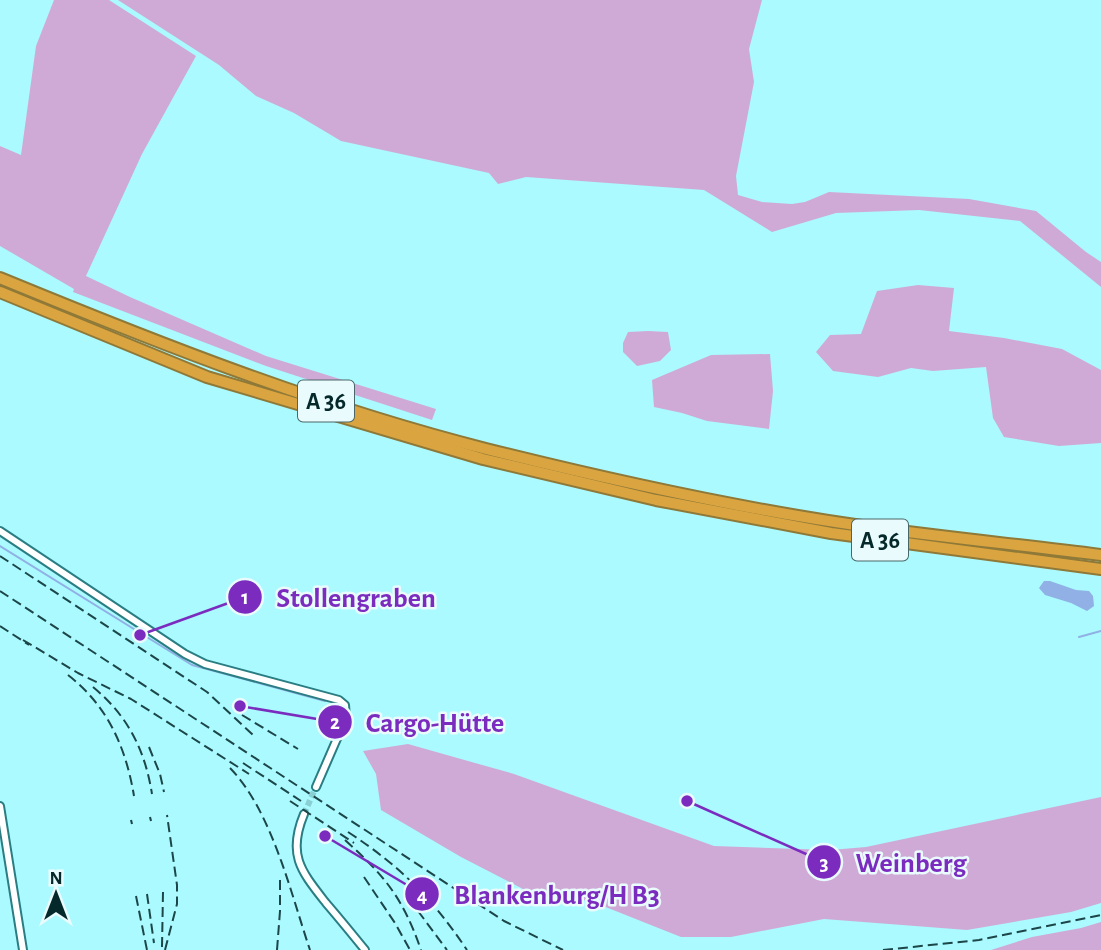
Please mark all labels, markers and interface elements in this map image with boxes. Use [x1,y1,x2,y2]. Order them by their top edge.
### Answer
road number: A 36 [298,380,354,422]
road number: A 36 [852,520,908,560]
callout: Stollengraben [227,572,450,621]
text: Stollengraben [276,585,436,613]
text: 1 [241,587,249,608]
callout: Cargo-Hütte [317,697,519,746]
text: Cargo-Hütte [366,710,504,738]
text: 2 [330,712,340,733]
callout: Weinberg [807,838,980,887]
text: Weinberg [856,850,967,878]
text: 3 [819,853,829,874]
north arrow [21,859,91,929]
text: N [49,869,63,888]
callout: Blankenburg/H B3 [405,870,674,919]
text: Blankenburg/H B3 [454,882,660,910]
text: 4 [417,885,427,906]

